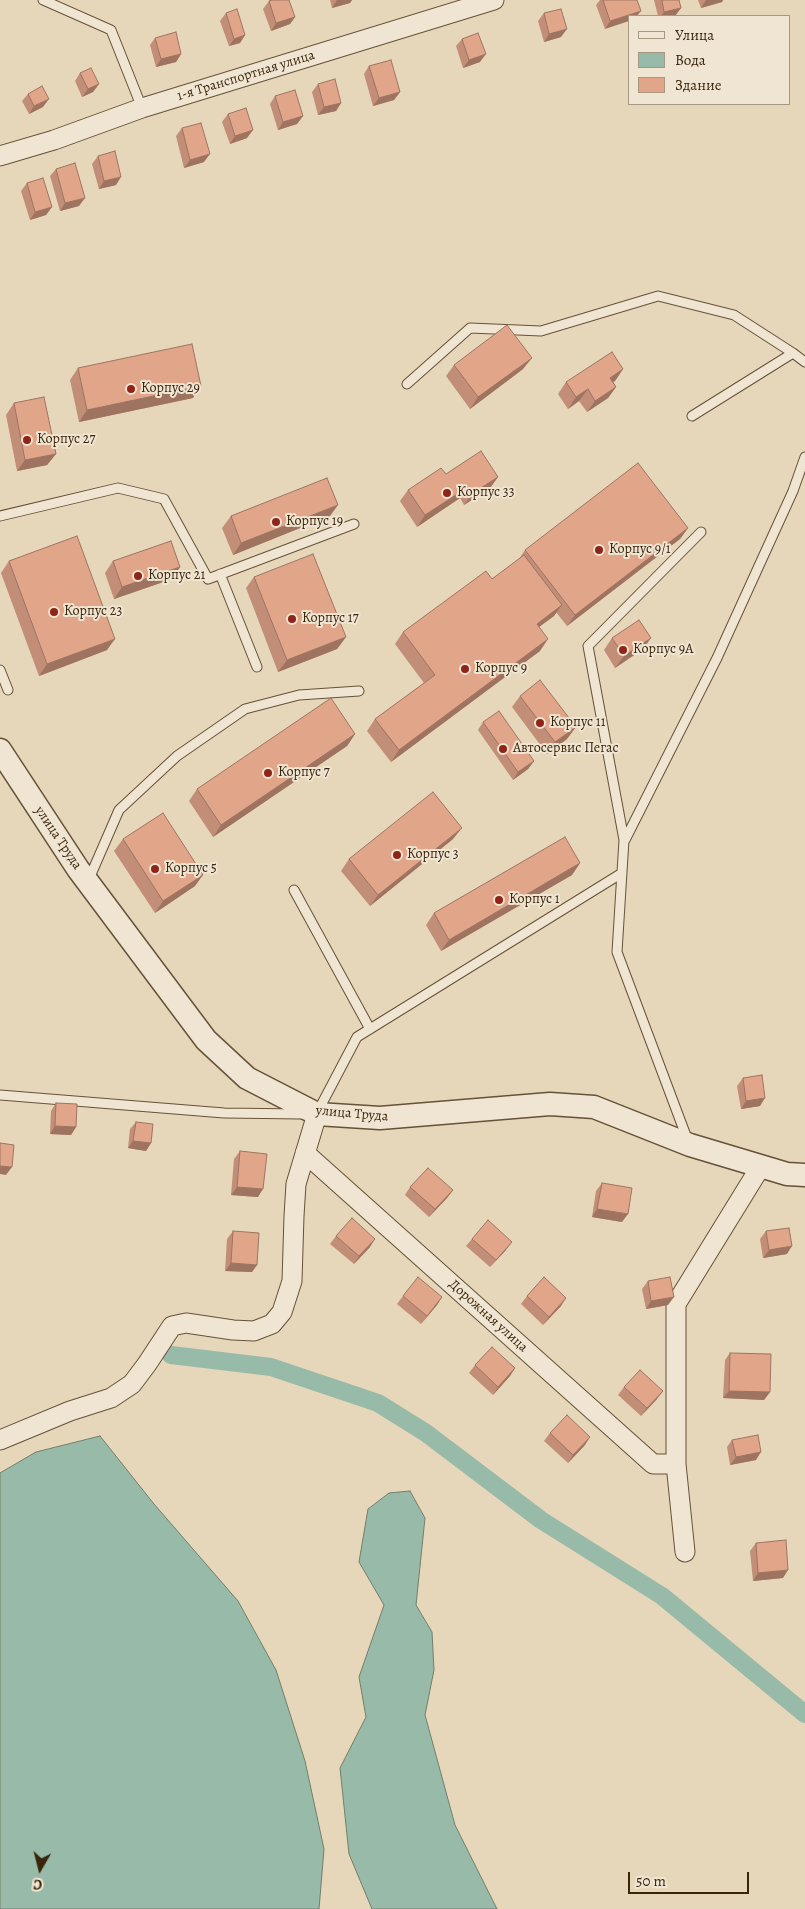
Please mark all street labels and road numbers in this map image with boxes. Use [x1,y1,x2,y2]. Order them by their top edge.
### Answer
street label: 1-я Транспортная улица [175,47,317,105]
street label: улица Труда [31,803,85,873]
street label: улица Труда [315,1102,389,1126]
street label: Дорожная улица [445,1276,531,1356]

